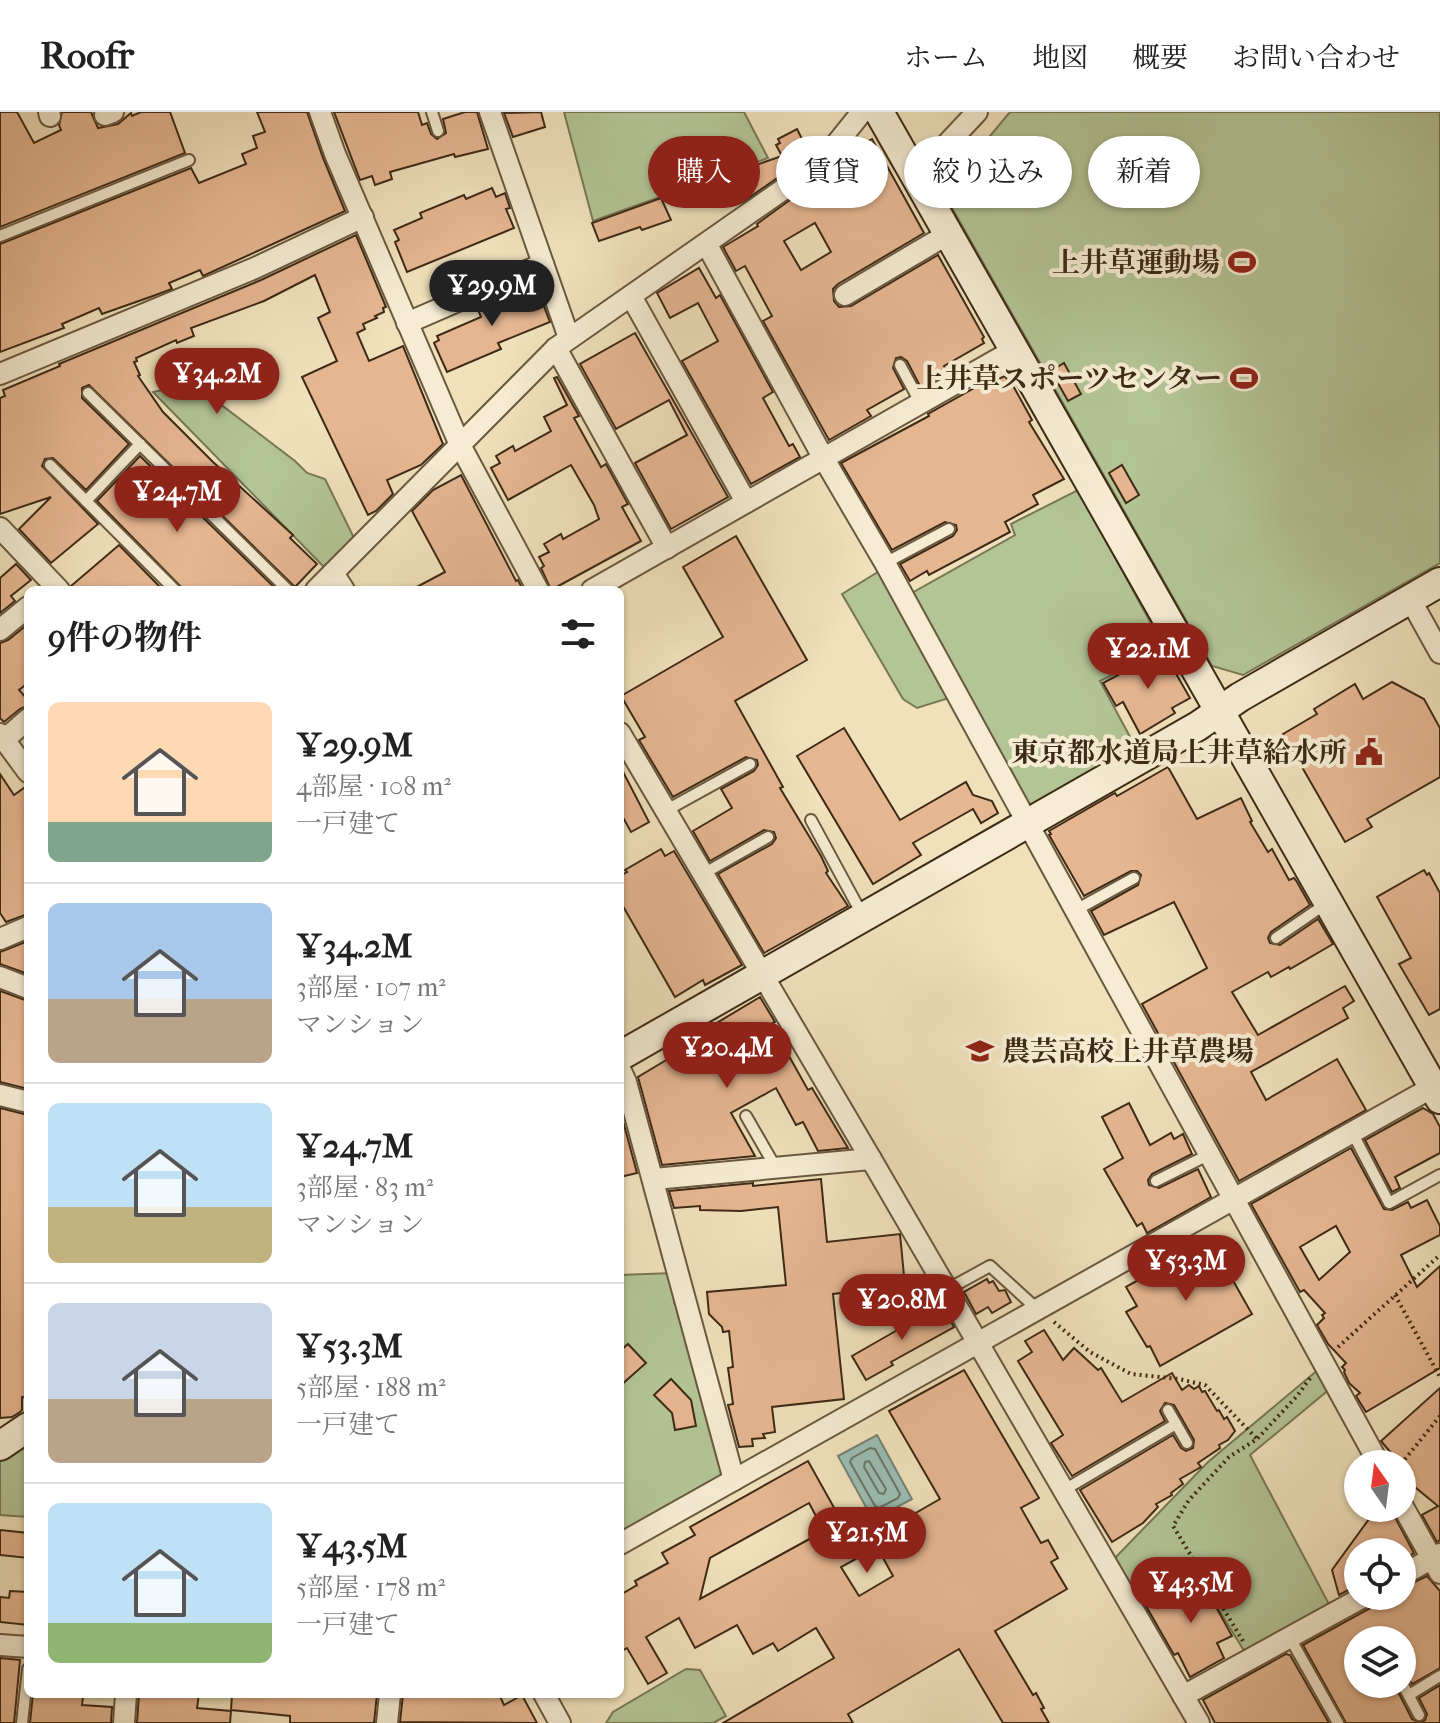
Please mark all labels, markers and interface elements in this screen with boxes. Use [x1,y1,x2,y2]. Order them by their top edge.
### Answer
text: Roofr [40,33,134,78]
text: ホーム [904,41,988,74]
text: 地図 [1032,41,1088,74]
text: 概要 [1132,41,1188,74]
text: お問い合わせ [1232,41,1400,74]
chip: 購入 [648,136,760,208]
chip: 賃貸 [776,136,888,208]
chip: 絞り込み [904,136,1072,208]
chip: 新着 [1088,136,1200,208]
place label: 上井草運動場 [1052,246,1220,279]
sports icon: 上井草運動場 [1227,247,1257,277]
pin: ¥29.9M [427,260,557,328]
text: ¥29.9M [447,270,537,301]
pin: ¥34.2M [152,348,282,416]
text: ¥34.2M [172,358,262,389]
place label: 上井草スポーツセンター [916,362,1222,395]
sports icon: 上井草スポーツセンター [1229,363,1259,393]
pin: ¥24.7M [112,466,242,534]
text: ¥24.7M [132,476,222,507]
icon: filters [556,612,600,656]
text: 9件の物件 [48,618,202,658]
pin: ¥22.1M [1083,623,1213,691]
text: ¥22.1M [1105,633,1191,664]
text: ¥29.9M [296,725,413,765]
icon: home [112,734,208,830]
place label: 東京都水道局上井草給水所 [1011,736,1347,769]
public building icon: 東京都水道局上井草給水所 [1354,737,1384,767]
text: 4部屋 · 108 m² [296,771,451,802]
text: 一戸建て [296,808,400,839]
text: ¥34.2M [296,926,412,966]
icon: home [112,935,208,1031]
text: 3部屋 · 107 m² [296,972,446,1003]
text: マンション [296,1009,425,1040]
pin: ¥20.4M [662,1022,792,1090]
text: ¥20.4M [681,1032,773,1063]
place label: 農芸高校上井草農場 [1002,1035,1254,1068]
school or university icon: 農芸高校上井草農場 [965,1036,995,1066]
text: ¥24.7M [296,1126,413,1166]
icon: home [112,1135,208,1231]
text: 3部屋 · 83 m² [296,1172,433,1203]
text: マンション [296,1209,425,1240]
pin: ¥53.3M [1121,1235,1251,1303]
text: ¥53.3M [1145,1245,1227,1276]
pin: ¥20.8M [837,1274,967,1342]
text: ¥20.8M [857,1284,947,1315]
text: ¥53.3M [296,1326,403,1366]
icon: home [112,1335,208,1431]
text: 5部屋 · 188 m² [296,1372,446,1403]
text: 一戸建て [296,1409,400,1440]
north arrow [1344,1450,1416,1522]
map controls [1344,1450,1416,1698]
pin: ¥21.5M [802,1507,932,1575]
text: ¥21.5M [826,1517,908,1548]
text: ¥43.5M [296,1526,407,1566]
icon: home [112,1535,208,1631]
button: locate [1344,1538,1416,1610]
pin: ¥43.5M [1126,1557,1256,1625]
text: ¥43.5M [1148,1567,1234,1598]
text: 5部屋 · 178 m² [296,1572,445,1603]
text: 一戸建て [296,1609,400,1640]
button: layers [1344,1626,1416,1698]

